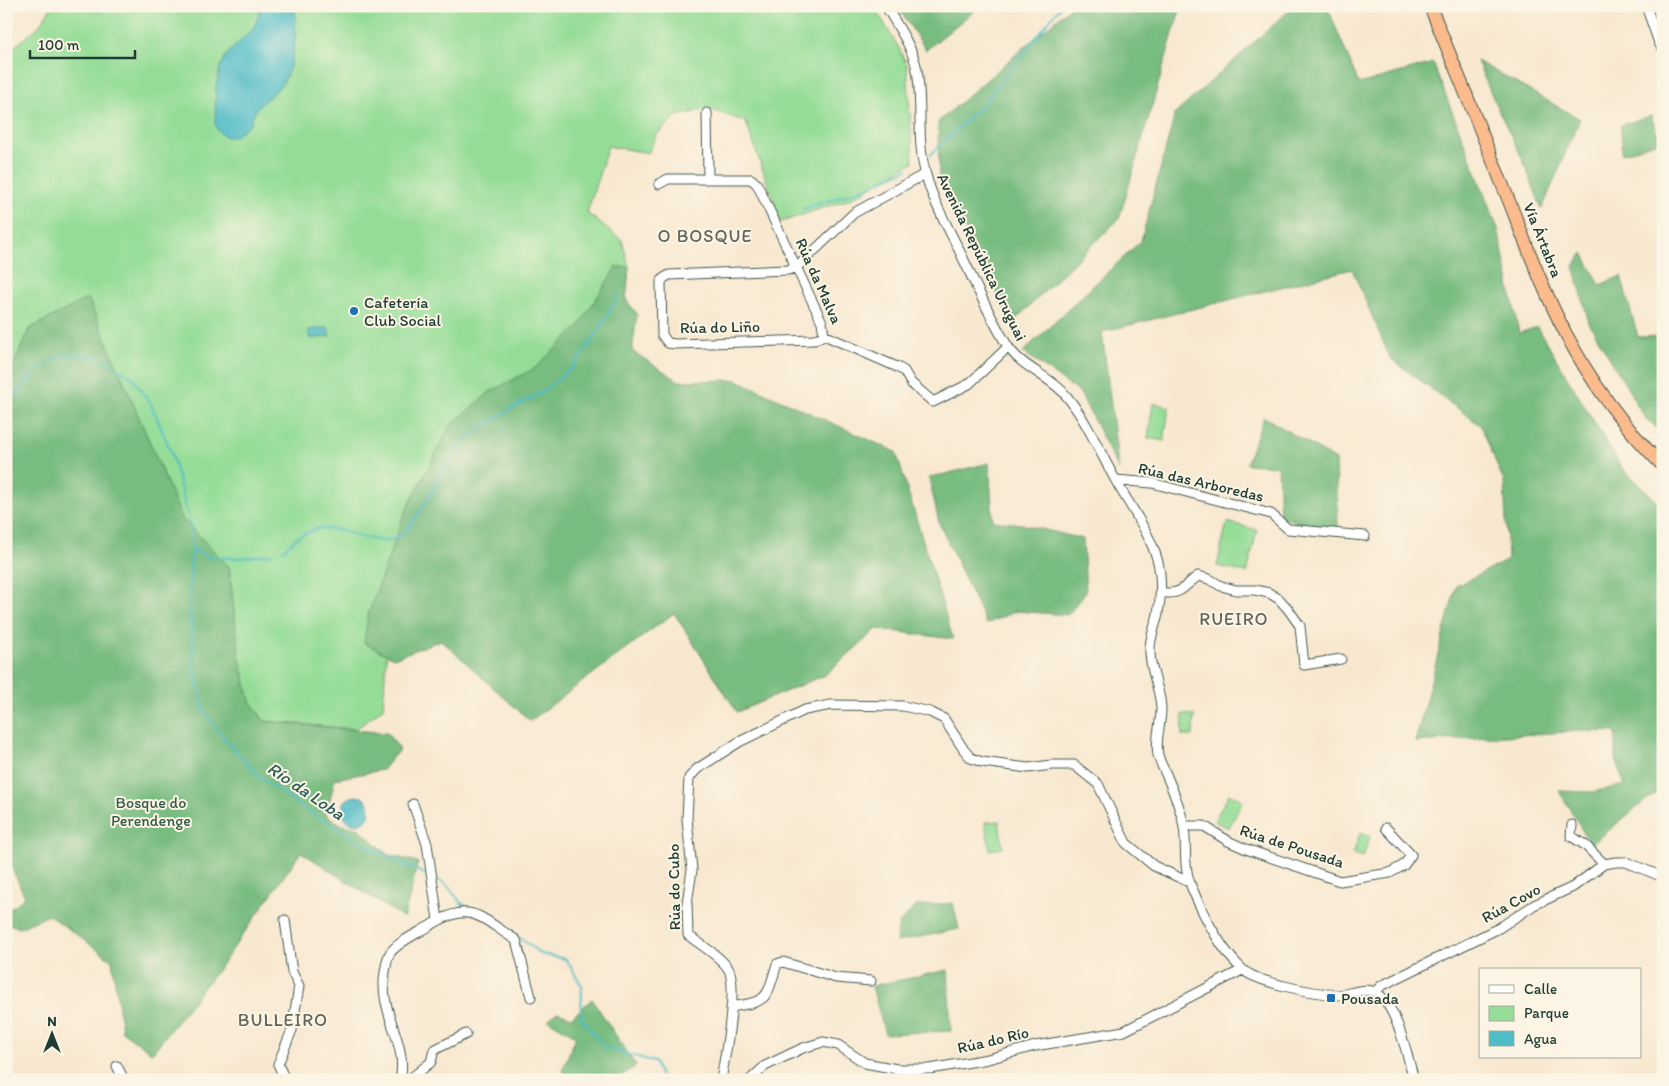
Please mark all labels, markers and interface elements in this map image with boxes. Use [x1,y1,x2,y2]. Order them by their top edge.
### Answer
scale bar [30,28,135,60]
text: 100 m [38,36,80,54]
street label: Avenida República Uruguai [933,170,1031,344]
street label: Vía Ártabra [1519,200,1567,281]
district label: O BOSQUE [658,225,752,247]
street label: Rúa da Malva [792,235,847,327]
place label: Cafetería Club Social [364,293,442,330]
marker: Cafetería Club Social [348,305,360,317]
street label: Rúa do Liño [680,317,760,337]
street label: Rúa das Arboredas [1136,458,1266,506]
district label: RUEIRO [1199,608,1269,630]
water label: Río da Loba [263,757,349,825]
park label: Bosque do Perendenge [111,793,191,830]
street label: Rúa de Pousada [1237,820,1347,872]
street label: Rúa do Cubo [664,843,684,931]
street label: Rúa Covo [1478,879,1544,927]
legend [1479,968,1642,1058]
text: Calle [1524,980,1557,998]
place label: Pousada [1341,989,1400,1008]
marker: Pousada [1325,992,1337,1004]
text: Parque [1524,1004,1569,1022]
north arrow [28,1008,78,1058]
district label: BULLEIRO [238,1009,328,1031]
text: N [47,1013,57,1030]
street label: Rúa do Río [955,1023,1031,1057]
text: Agua [1524,1030,1558,1048]

